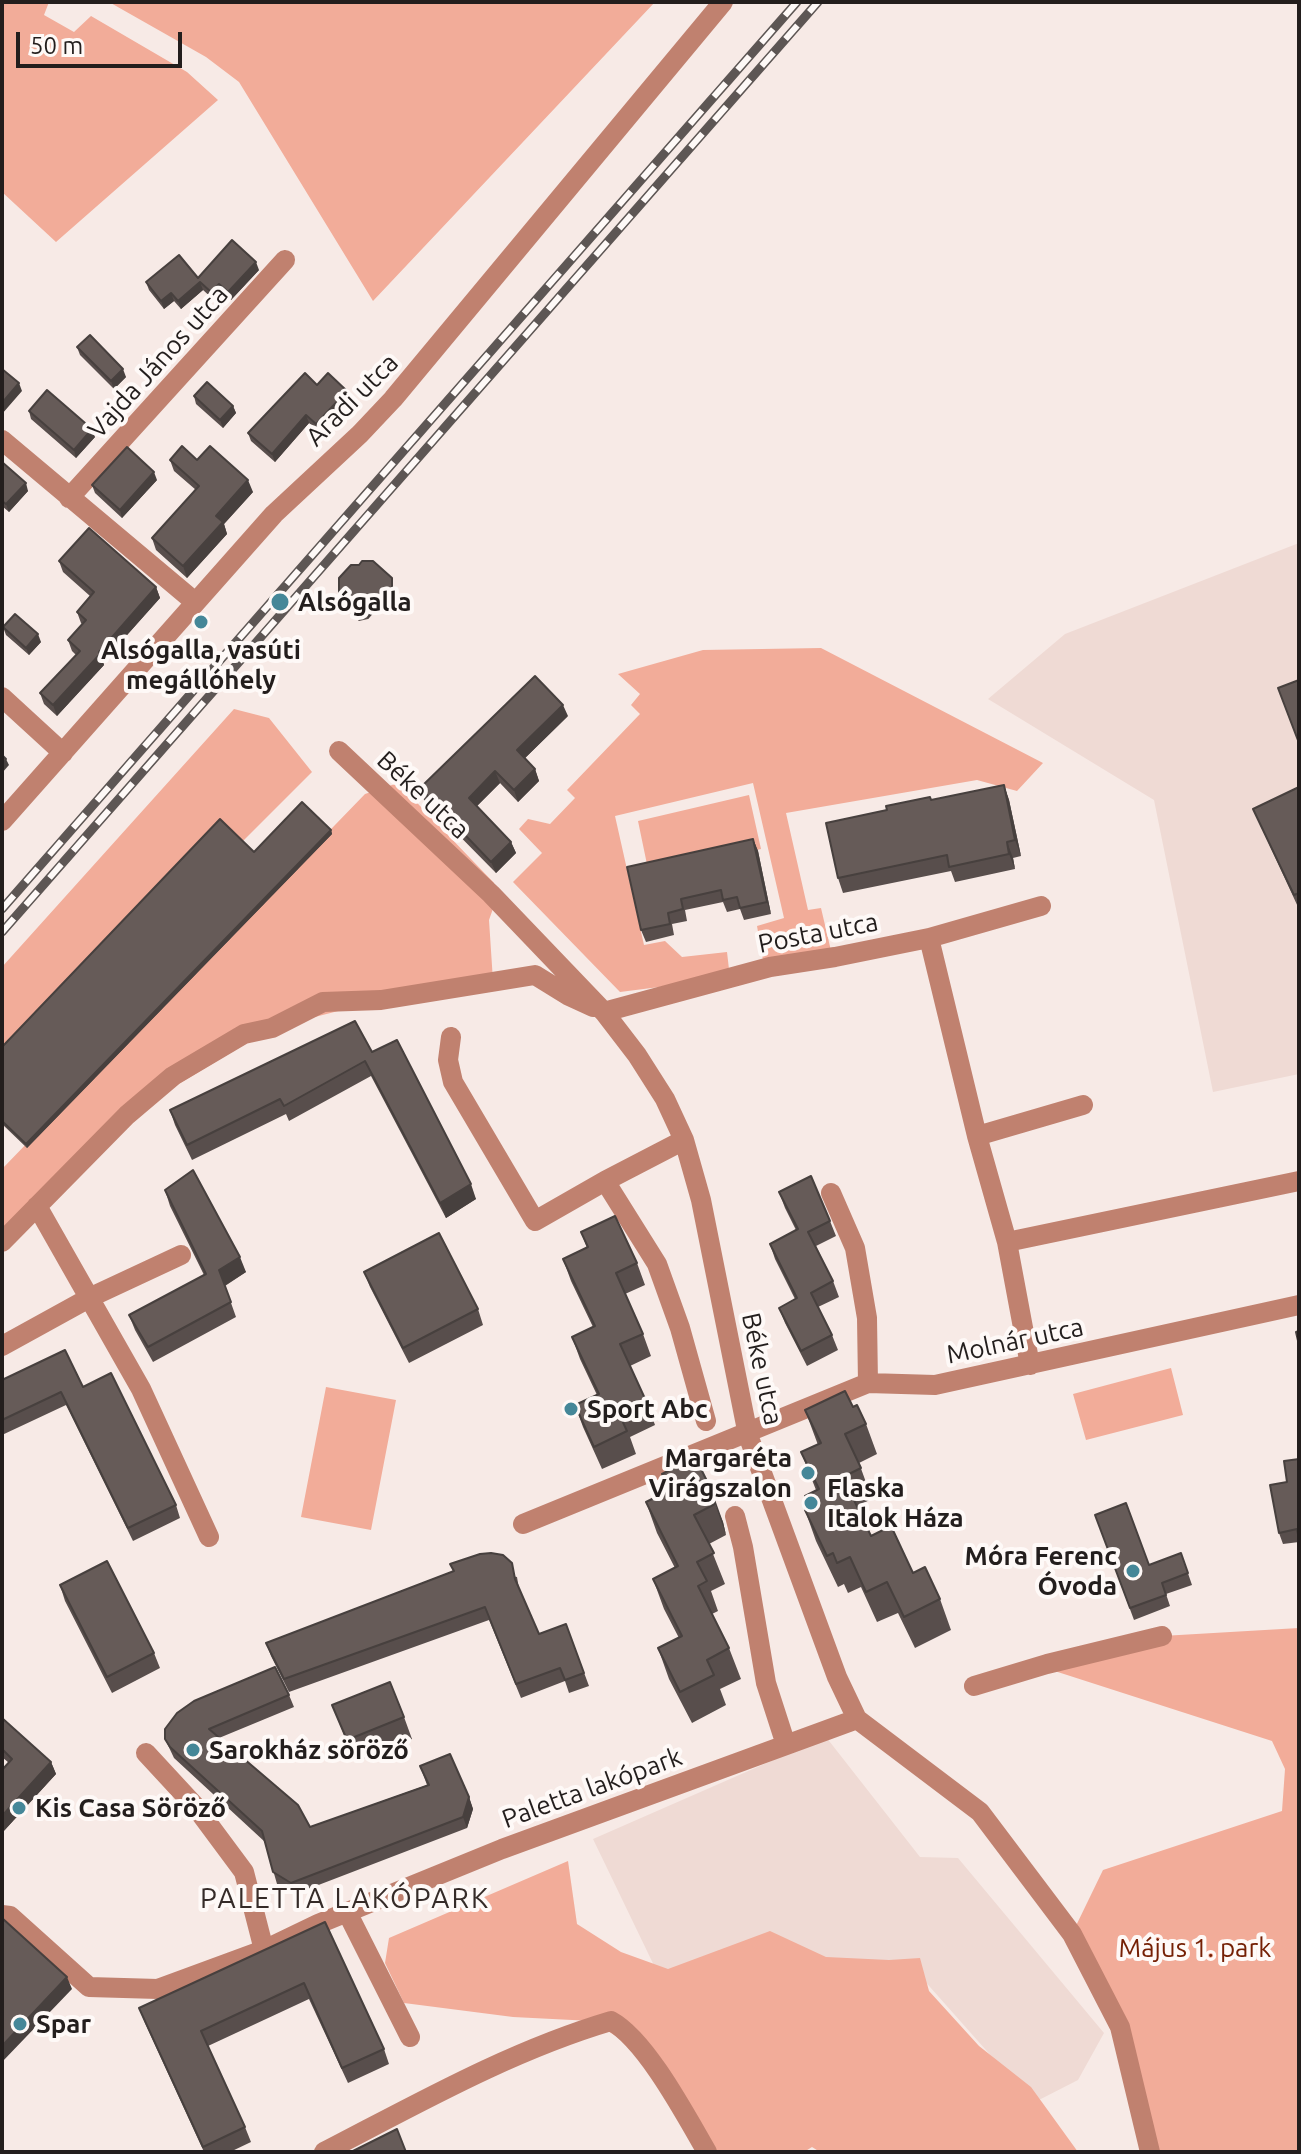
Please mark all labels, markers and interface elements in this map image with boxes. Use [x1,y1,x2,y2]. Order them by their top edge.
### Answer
scale bar [20,16,186,66]
text: 50 m [30,32,83,59]
street label: Vajda János utca [81,279,235,445]
street label: Aradi utca [299,347,405,453]
place label: Alsógalla [298,586,412,618]
marker: Alsógalla [269,591,291,613]
marker: Alsógalla, vasúti megállóhely [192,613,210,631]
place label: Alsógalla, vasúti megállóhely [101,634,301,696]
street label: Béke utca [371,745,475,845]
street label: Posta utca [755,906,881,960]
street label: Béke utca [735,1310,789,1428]
street label: Molnár utca [944,1311,1086,1371]
place label: Sport Abc [587,1393,708,1425]
marker: Sport Abc [562,1400,580,1418]
place label: Margaréta Virágszalon [648,1442,792,1504]
marker: Margaréta Virágszalon [799,1464,817,1482]
place label: Flaska Italok Háza [827,1472,964,1534]
marker: Flaska Italok Háza [802,1494,820,1512]
place label: Móra Ferenc Óvoda [965,1540,1117,1602]
marker: Móra Ferenc Óvoda [1124,1562,1142,1580]
place label: Sarokház söröző [209,1734,409,1766]
marker: Sarokház söröző [184,1741,202,1759]
street label: Paletta lakópark [498,1741,686,1835]
place label: Kis Casa Söröző [35,1792,226,1824]
marker: Kis Casa Söröző [10,1799,28,1817]
district label: PALETTA LAKÓPARK [200,1882,490,1916]
park label: Május 1. park [1119,1932,1271,1964]
place label: Spar [36,2008,91,2040]
marker: Spar [11,2015,29,2033]

